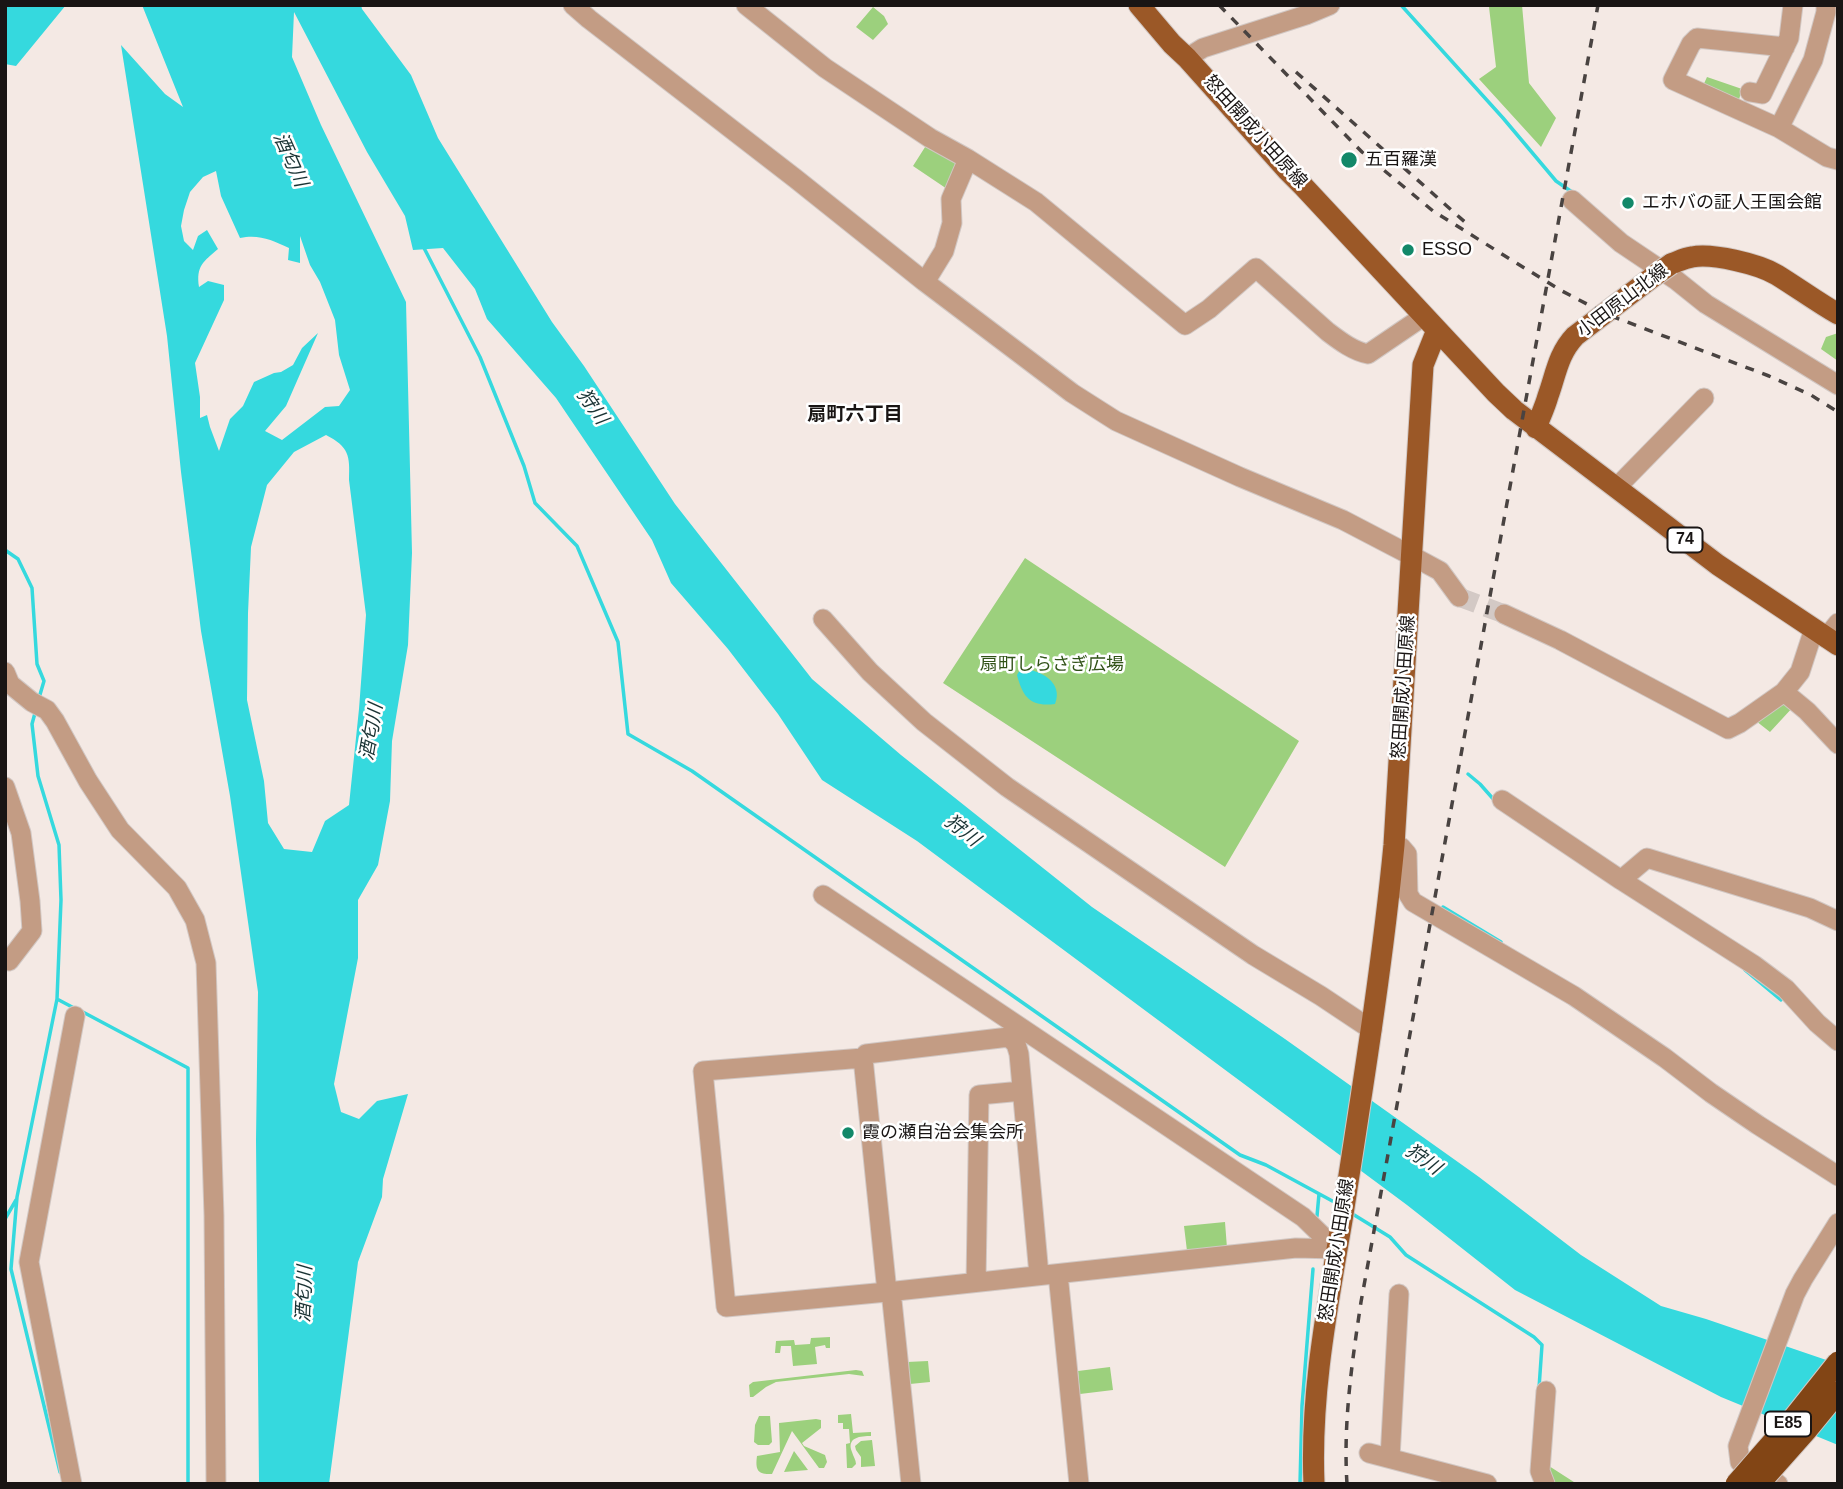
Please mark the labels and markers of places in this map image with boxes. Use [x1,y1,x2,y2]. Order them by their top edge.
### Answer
place label: 五百羅漢 [1365,149,1437,171]
marker: 五百羅漢 [1339,150,1359,170]
place label: エホバの証人王国会館 [1642,192,1822,214]
marker: エホバの証人王国会館 [1620,195,1636,211]
place label: ESSO [1422,239,1472,261]
marker: ESSO [1400,242,1416,258]
place label: 霞の瀬自治会集会所 [862,1122,1024,1144]
marker: 霞の瀬自治会集会所 [840,1125,856,1141]

